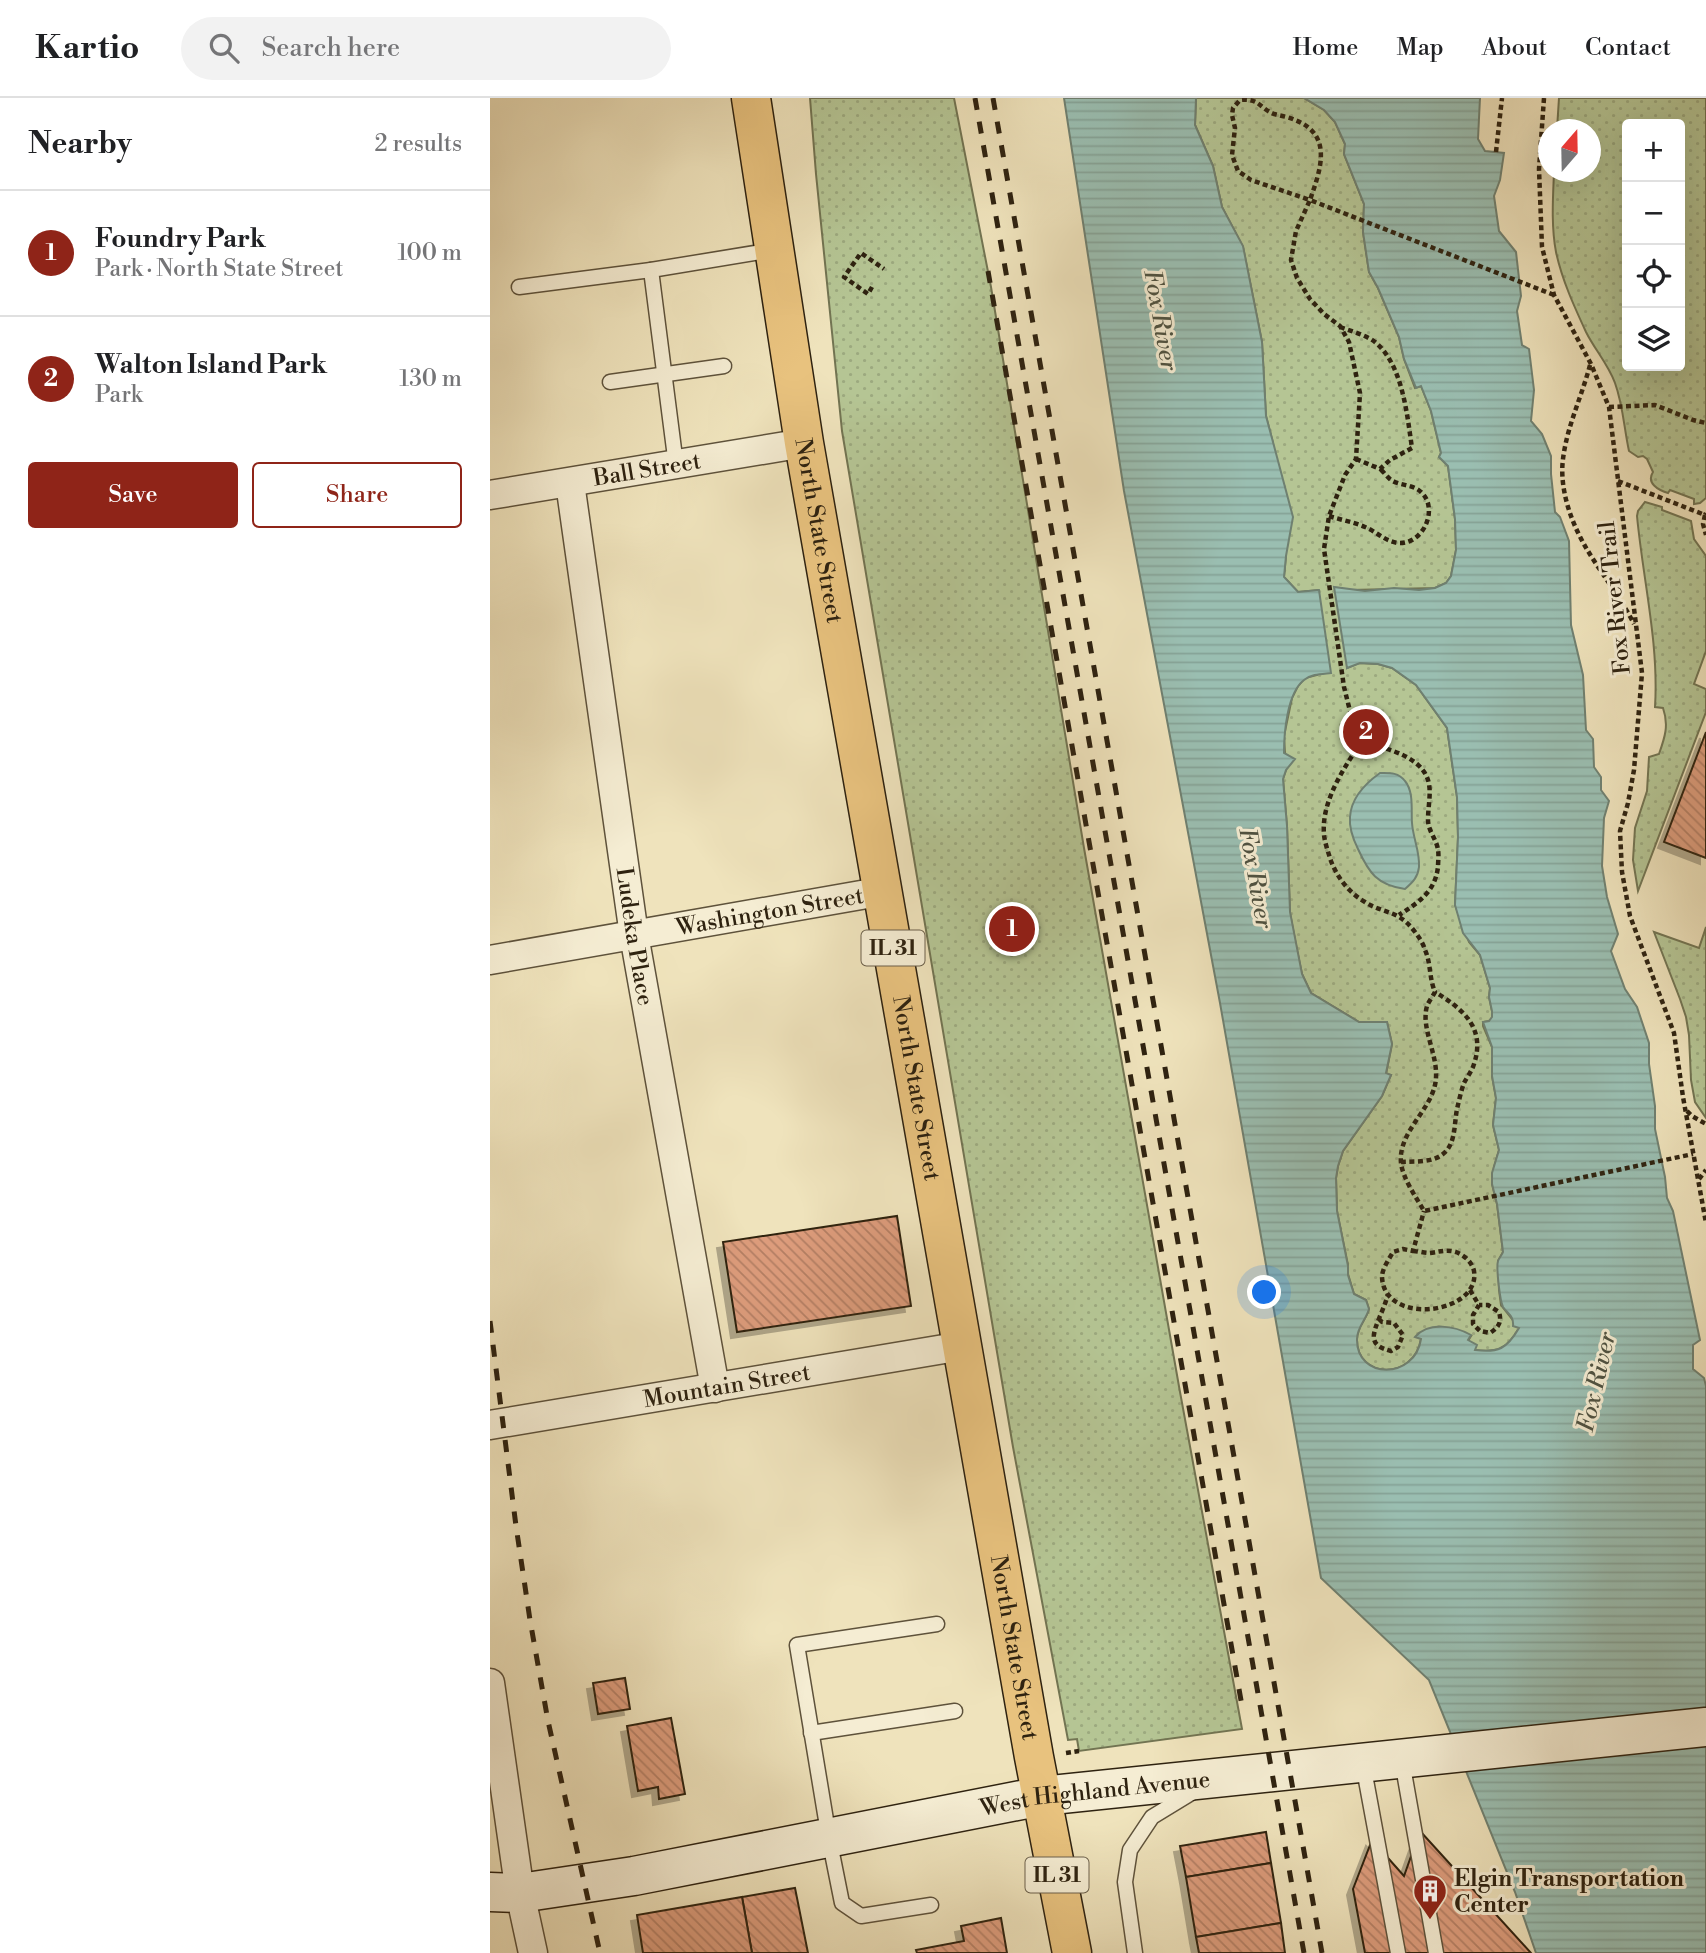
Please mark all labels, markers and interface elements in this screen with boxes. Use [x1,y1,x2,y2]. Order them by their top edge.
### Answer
search box [181,17,671,80]
text: Kartio [35,28,139,69]
icon: search [205,29,243,67]
text: Search here [261,32,400,64]
text: Home [1293,33,1358,63]
text: Map [1396,33,1444,63]
text: About [1482,33,1547,63]
text: Contact [1585,33,1671,63]
north arrow [1538,119,1601,182]
map controls [1622,119,1685,371]
button: + [1622,119,1685,182]
text: Nearby [28,125,132,163]
text: 2 results [375,130,462,158]
button: − [1622,182,1685,245]
text: Foundry Park [95,223,266,255]
text: 1 [45,239,57,267]
text: 100 m [397,239,462,267]
button: locate [1622,245,1685,308]
text: Park · North State Street [95,255,343,283]
water label: Fox River [1136,267,1184,374]
button: layers [1622,308,1685,371]
text: Walton Island Park [95,349,327,381]
text: 2 [44,365,58,393]
text: 130 m [399,365,462,393]
text: Park [95,381,143,409]
street label: North State Street [788,436,848,626]
street label: Ball Street [590,447,703,493]
button: Save [28,462,238,528]
button: Share [252,462,462,528]
street label: Fox River Trail [1593,520,1637,676]
pin: 2 [1343,706,1389,758]
water label: Fox River [1231,825,1279,932]
street label: Ludeka Place [610,866,659,1008]
street label: Washington Street [673,882,866,942]
pin: 1 [989,903,1035,955]
road number: IL 31 [862,930,924,966]
street label: North State Street [886,994,946,1183]
your location [1247,1275,1281,1309]
water label: Fox River [1571,1329,1623,1435]
street label: Mountain Street [641,1359,812,1414]
street label: North State Street [984,1553,1044,1743]
street label: West Highland Avenue [977,1766,1211,1823]
road number: IL 31 [1026,1858,1088,1893]
place label: Elgin Transportation Center [1454,1865,1684,1919]
building icon: Elgin Transportation Center [1411,1872,1449,1921]

